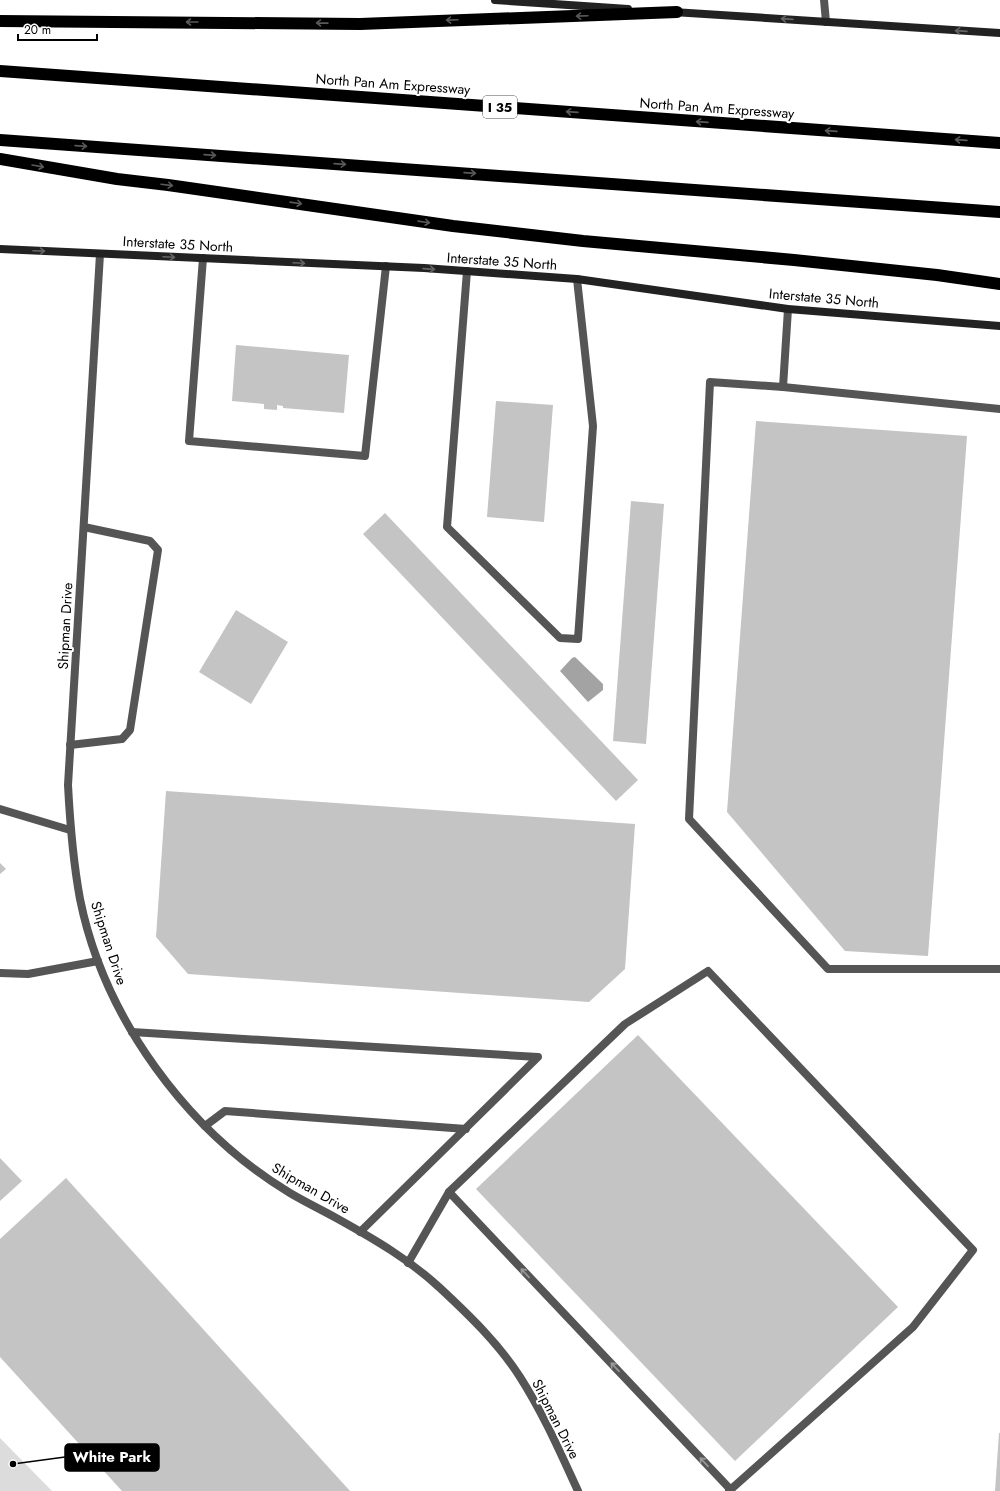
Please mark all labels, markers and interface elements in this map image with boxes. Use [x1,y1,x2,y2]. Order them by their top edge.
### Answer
one-way arrow [576,12,589,19]
scale bar [18,16,97,42]
one-way arrow [781,16,794,23]
one-way arrow [446,17,459,24]
one-way arrow [186,18,199,26]
one-way arrow [316,20,329,27]
text: 20 m [24,21,51,39]
one-way arrow [955,27,968,34]
street label: North Pan Am Expressway [315,69,472,99]
street label: North Pan Am Expressway [639,93,796,123]
road number: I 35 [483,96,517,118]
one-way arrow [566,109,579,116]
one-way arrow [696,118,709,125]
one-way arrow [825,127,838,134]
one-way arrow [955,137,968,144]
one-way arrow [74,142,87,149]
one-way arrow [203,151,216,158]
one-way arrow [333,161,346,168]
one-way arrow [32,162,45,170]
one-way arrow [463,170,476,177]
one-way arrow [160,181,173,188]
one-way arrow [289,199,302,207]
one-way arrow [417,218,430,226]
street label: Interstate 35 North [122,231,234,257]
one-way arrow [32,247,45,255]
street label: Interstate 35 North [446,247,558,275]
one-way arrow [162,253,175,260]
one-way arrow [292,259,305,266]
one-way arrow [422,265,435,272]
street label: Interstate 35 North [768,283,880,313]
street label: Shipman Drive [53,582,77,670]
street label: Shipman Drive [86,899,132,987]
street label: Shipman Drive [268,1158,354,1218]
one-way arrow [521,1268,530,1278]
one-way arrow [610,1362,619,1372]
street label: Shipman Drive [527,1376,585,1462]
callout: White Park [65,1444,159,1471]
text: White Park [73,1446,151,1468]
one-way arrow [699,1457,709,1467]

